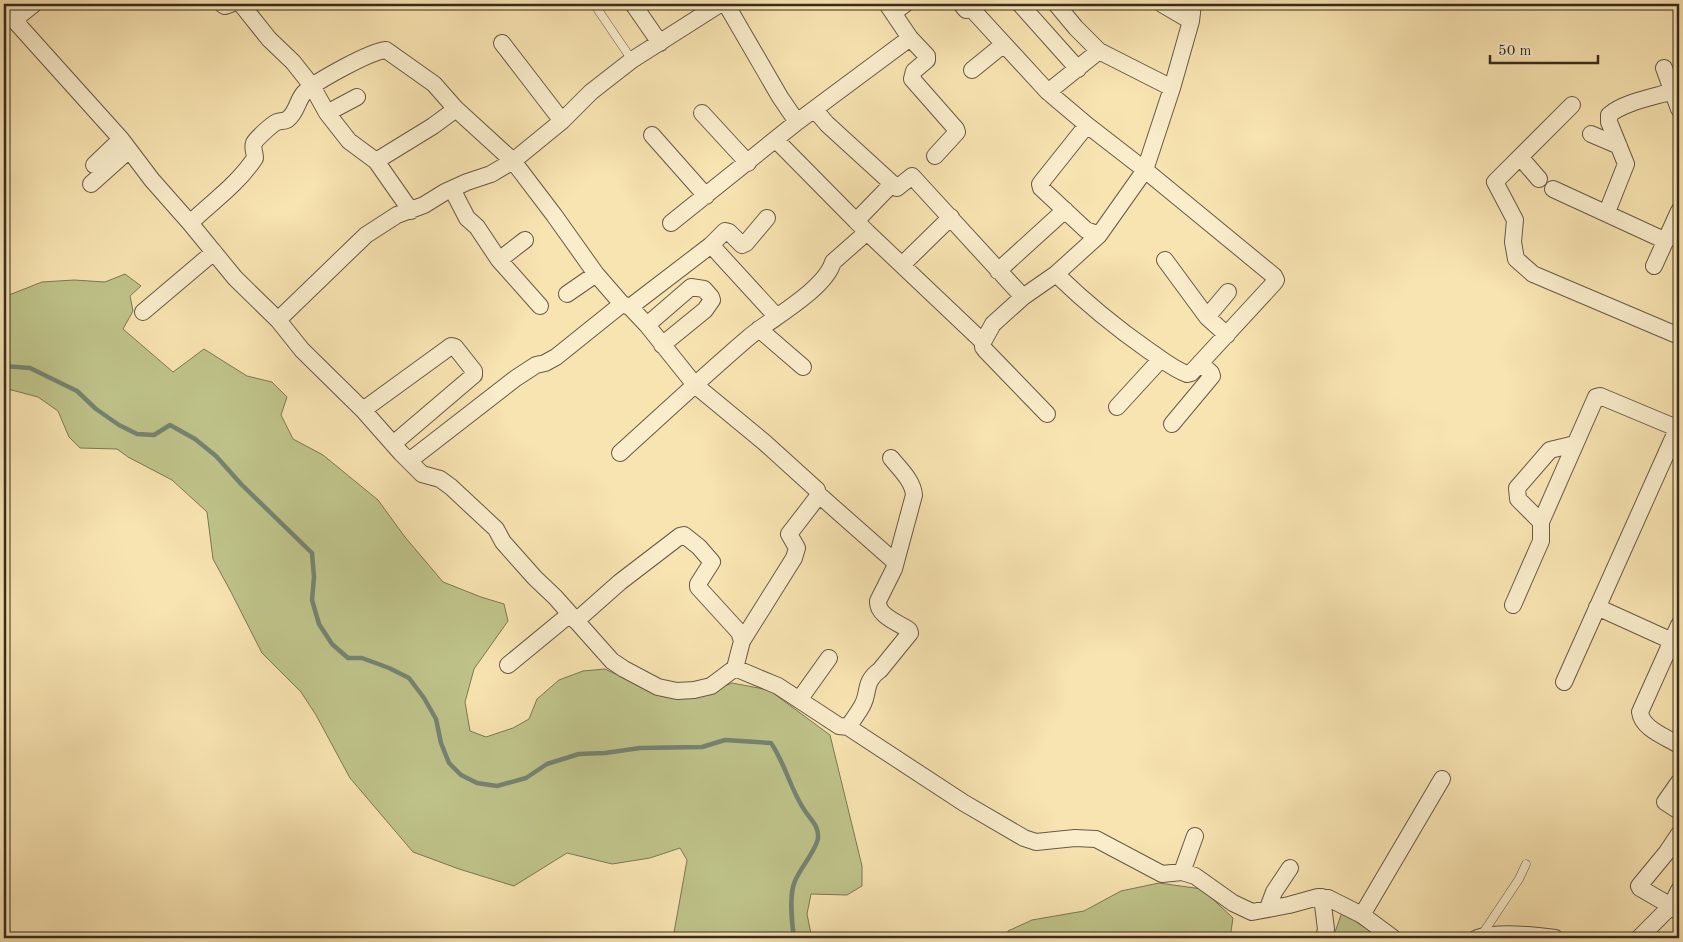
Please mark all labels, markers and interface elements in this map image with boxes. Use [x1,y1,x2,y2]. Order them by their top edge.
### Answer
scale bar [1490,32,1598,64]
text: 50 m [1498,44,1532,59]

